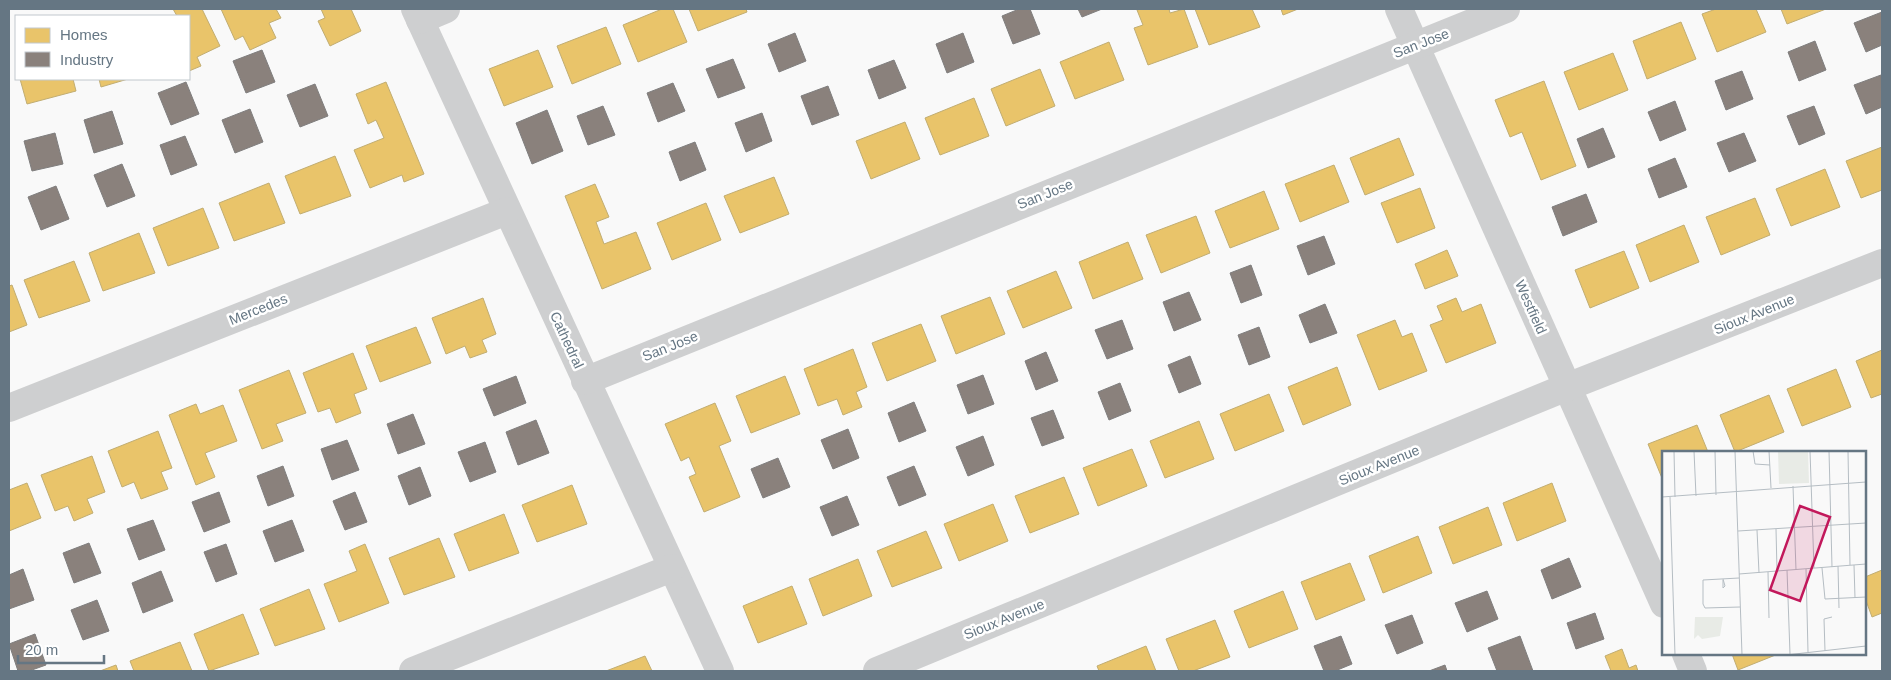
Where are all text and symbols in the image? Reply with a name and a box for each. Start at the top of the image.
legend [15,15,190,80]
street label: San Jose [1391,25,1451,61]
text: Homes [60,26,108,43]
text: Industry [60,51,114,68]
street label: San Jose [1015,176,1075,212]
street label: Westfield [1512,278,1550,336]
street label: Mercedes [227,290,289,328]
street label: Sioux Avenue [1711,291,1797,337]
street label: Cathedral [547,309,587,371]
street label: San Jose [640,328,700,364]
street label: Sioux Avenue [1336,442,1422,488]
inset map [1662,451,1866,655]
street label: Sioux Avenue [961,596,1047,642]
scale bar [18,632,104,664]
text: 20 m [25,641,58,658]

